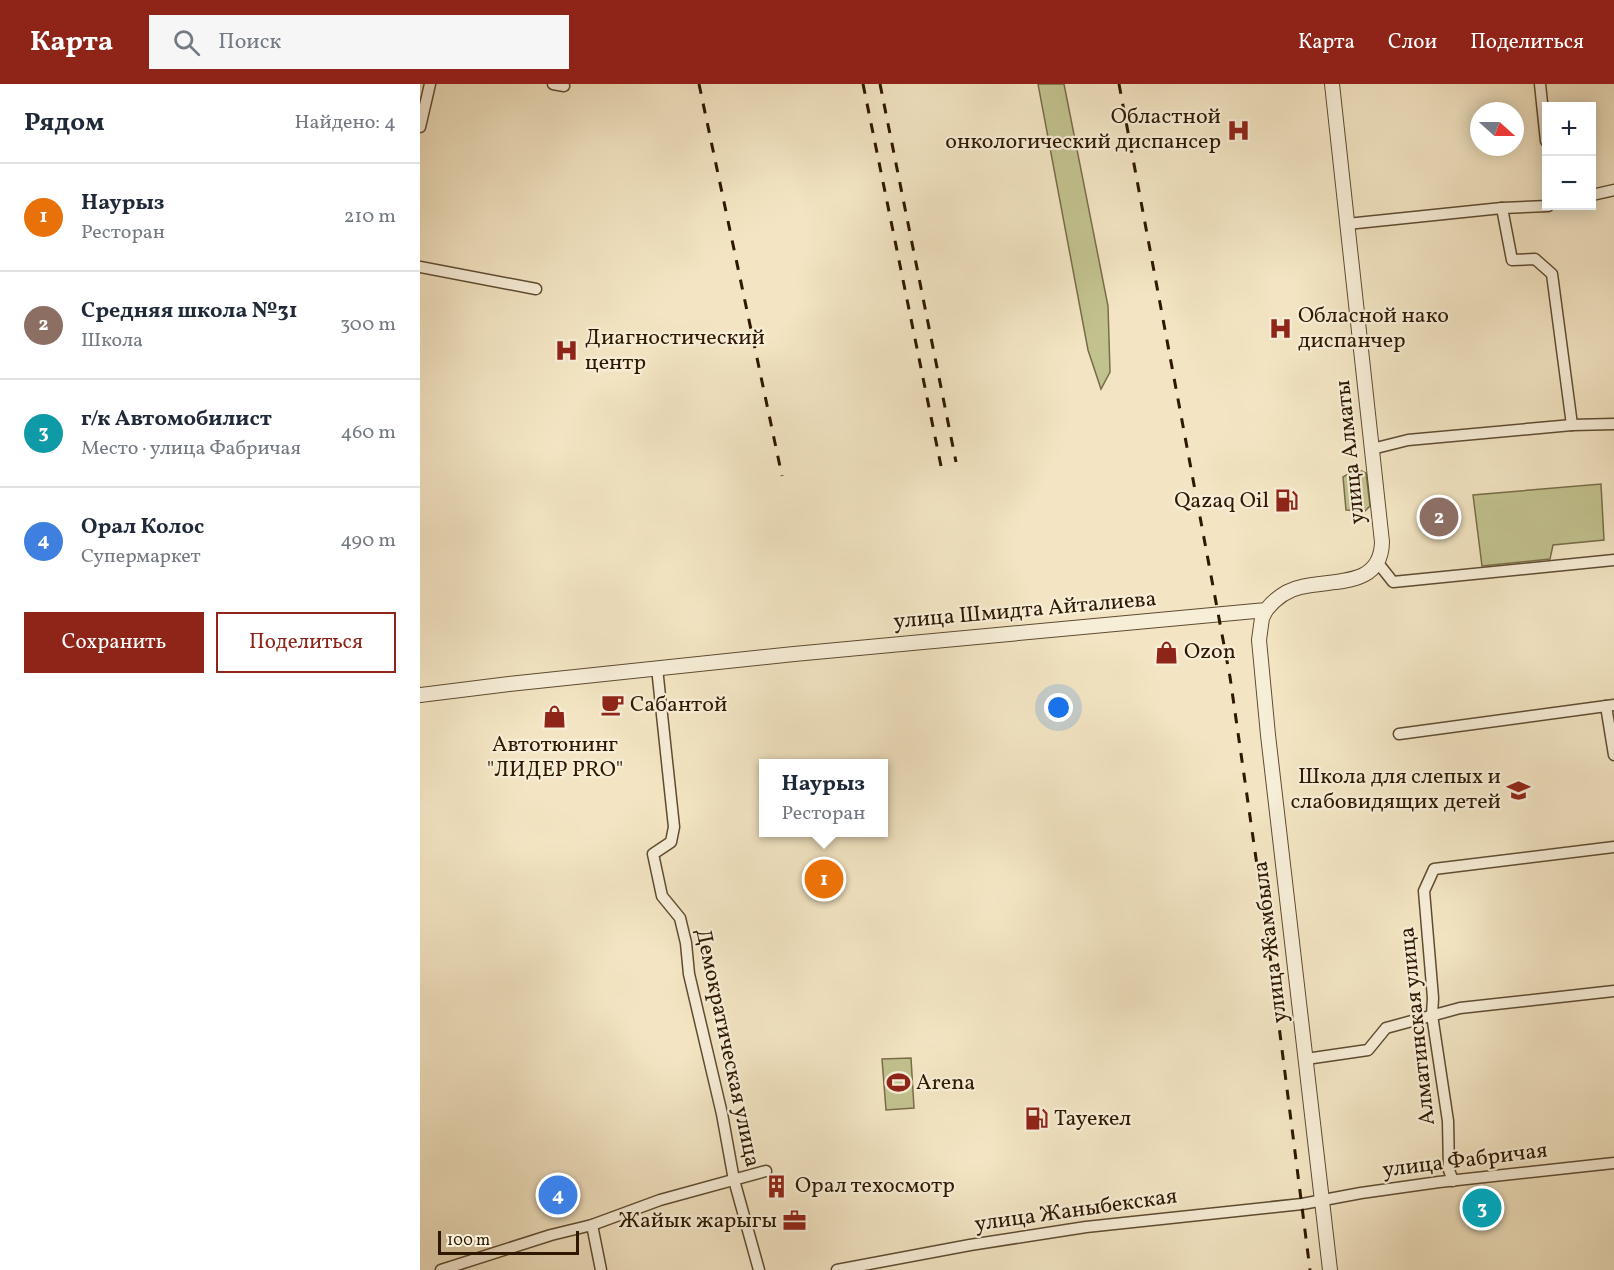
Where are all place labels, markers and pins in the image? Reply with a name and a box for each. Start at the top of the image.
place label: Областной онкологический диспансер [945,102,1221,158]
hospital icon: Областной онкологический диспансер [1226,117,1252,143]
place label: Обласной нако диспанчер [1298,301,1449,357]
hospital icon: Обласной нако диспанчер [1267,316,1293,342]
place label: Диагностический центр [585,323,765,379]
hospital icon: Диагностический центр [554,338,580,364]
place label: Qazaq Oil [1174,486,1269,517]
fuel station icon: Qazaq Oil [1274,488,1300,514]
pin: 2 [1420,494,1458,540]
place label: Ozon [1184,637,1236,668]
shop icon: Ozon [1153,639,1179,665]
place label: Сабантой [630,690,727,721]
cafe icon: Сабантой [599,692,625,718]
shop icon: Автотюнинг "ЛИДЕР PRO" [542,703,568,729]
place label: Автотюнинг "ЛИДЕР PRO" [487,730,623,786]
place label: Школа для слепых и слабовидящих детей [1290,762,1501,818]
school or university icon: Школа для слепых и слабовидящих детей [1506,777,1532,803]
pin: 1 [804,856,844,902]
place label: Arena [916,1068,975,1099]
sports icon: Arena [885,1070,911,1096]
place label: Тауекел [1054,1104,1131,1135]
fuel station icon: Тауекел [1023,1106,1049,1132]
place label: Орал техосмотр [795,1171,955,1202]
pin: 4 [538,1172,578,1218]
building icon: Орал техосмотр [764,1173,790,1199]
pin: 3 [1462,1186,1502,1230]
place label: Жайык жарыгы [619,1206,777,1237]
office icon: Жайык жарыгы [782,1208,808,1234]

